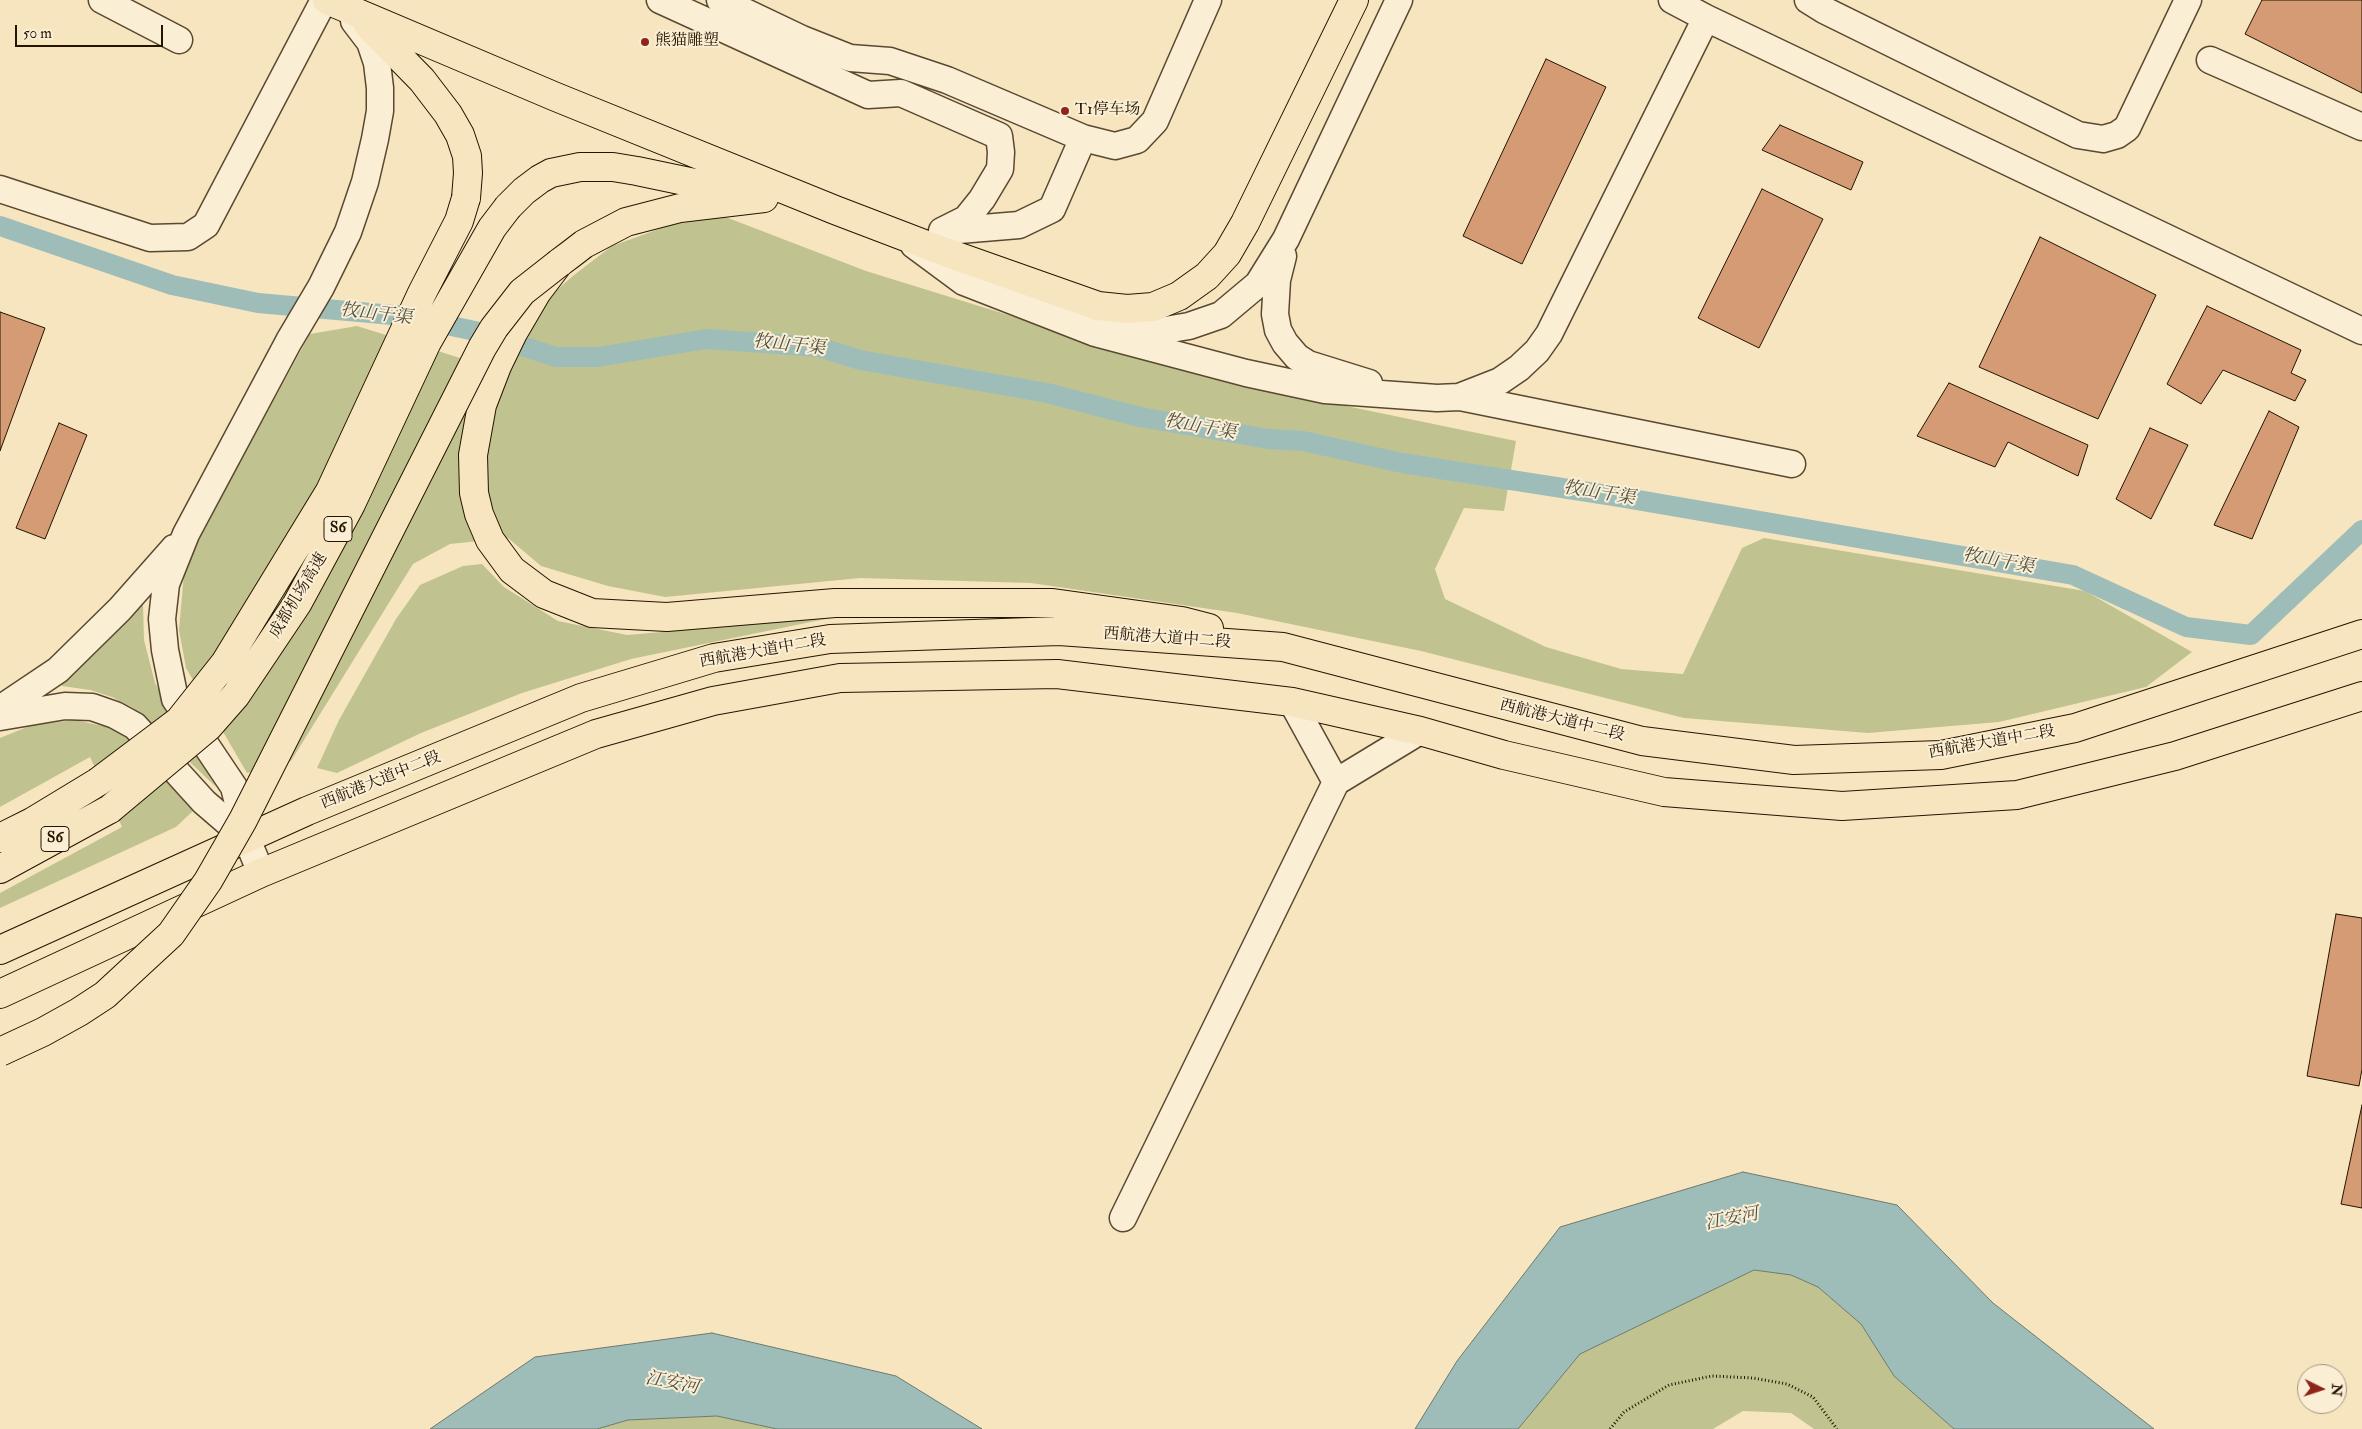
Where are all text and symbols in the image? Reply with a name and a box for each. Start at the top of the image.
scale bar [18,15,165,47]
text: 50 m [23,24,52,43]
place label: 熊猫雕塑 [655,32,719,52]
marker: 熊猫雕塑 [639,36,651,48]
place label: T1停车场 [1075,101,1141,121]
marker: T1停车场 [1059,105,1071,117]
water label: 牧山干渠 [339,300,413,330]
water label: 牧山干渠 [752,331,826,361]
water label: 牧山干渠 [1163,411,1237,445]
water label: 牧山干渠 [1562,478,1636,510]
road number: S6 [324,516,352,542]
water label: 牧山干渠 [1961,545,2035,579]
street label: 成都机场高速 [266,550,332,642]
street label: 西航港大道中二段 [1102,625,1232,653]
street label: 西航港大道中二段 [698,631,828,673]
street label: 西航港大道中二段 [1498,696,1626,746]
street label: 西航港大道中二段 [1927,722,2057,764]
street label: 西航港大道中二段 [318,748,444,814]
road number: S6 [41,826,69,852]
water label: 江安河 [1703,1204,1761,1236]
north arrow [2297,1364,2347,1414]
water label: 江安河 [643,1368,701,1400]
text: N [2328,1383,2345,1397]

